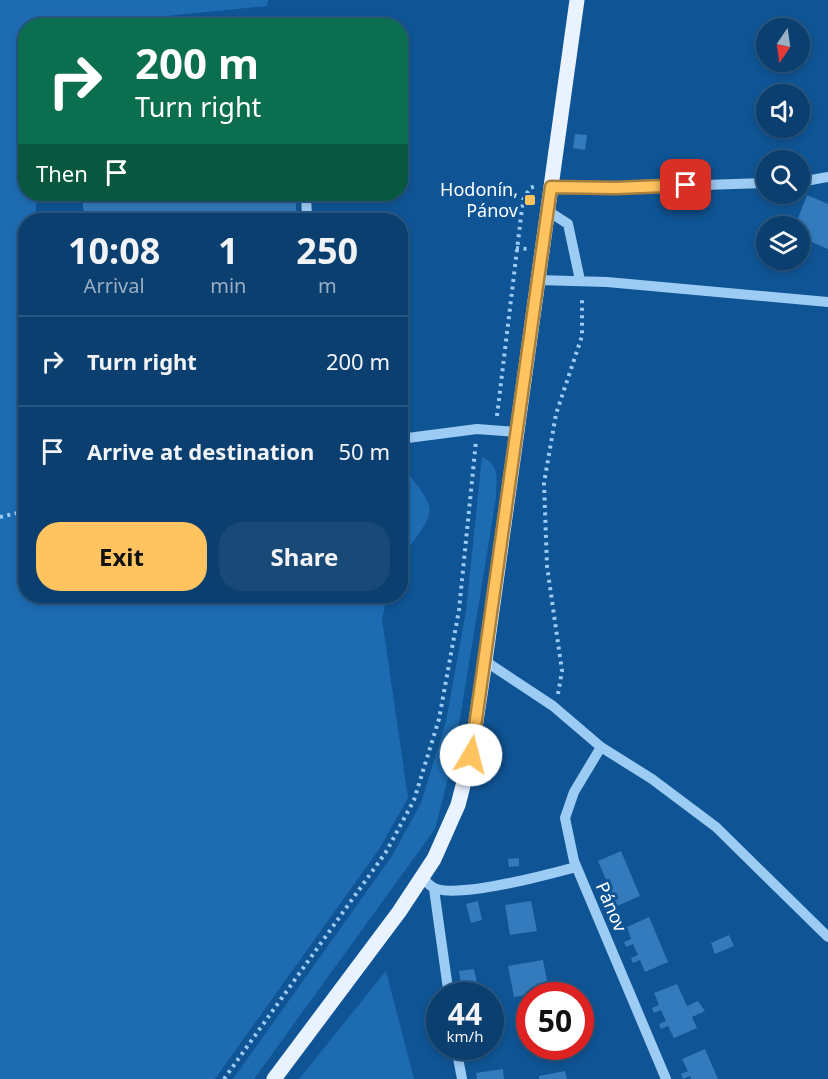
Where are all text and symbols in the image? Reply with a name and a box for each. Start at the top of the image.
north arrow [756,18,810,72]
map controls [756,18,810,270]
text: 200 m [135,34,259,91]
icon: right [36,42,114,120]
button: sound [756,84,810,138]
text: Turn right [135,88,261,125]
button: search [756,150,810,204]
icon: arrive [100,156,133,189]
text: Then [36,158,88,188]
pin [660,159,711,210]
icon: arrive [669,168,702,201]
place label: Hodonín, Pánov [440,177,519,222]
marker: Hodonín, Pánov [523,193,537,207]
button: layers [756,216,810,270]
text: 10:08 [68,226,160,275]
text: 1 [218,226,239,275]
text: 250 [296,226,358,275]
text: Arrival [84,272,145,299]
text: min [210,272,246,299]
text: m [318,272,337,299]
icon: right [36,345,69,378]
text: Turn right [87,346,197,376]
text: 200 m [326,346,390,376]
icon: arrive [36,435,69,468]
text: Arrive at destination [87,436,314,466]
text: 50 m [339,436,390,466]
button: Exit [36,522,207,591]
button: Share [219,522,390,591]
position arrow [439,723,503,787]
street label: Pánov [591,878,633,936]
speed limit sign: 50 [516,982,594,1060]
text: 44 [448,993,482,1034]
text: km/h [447,1026,483,1046]

